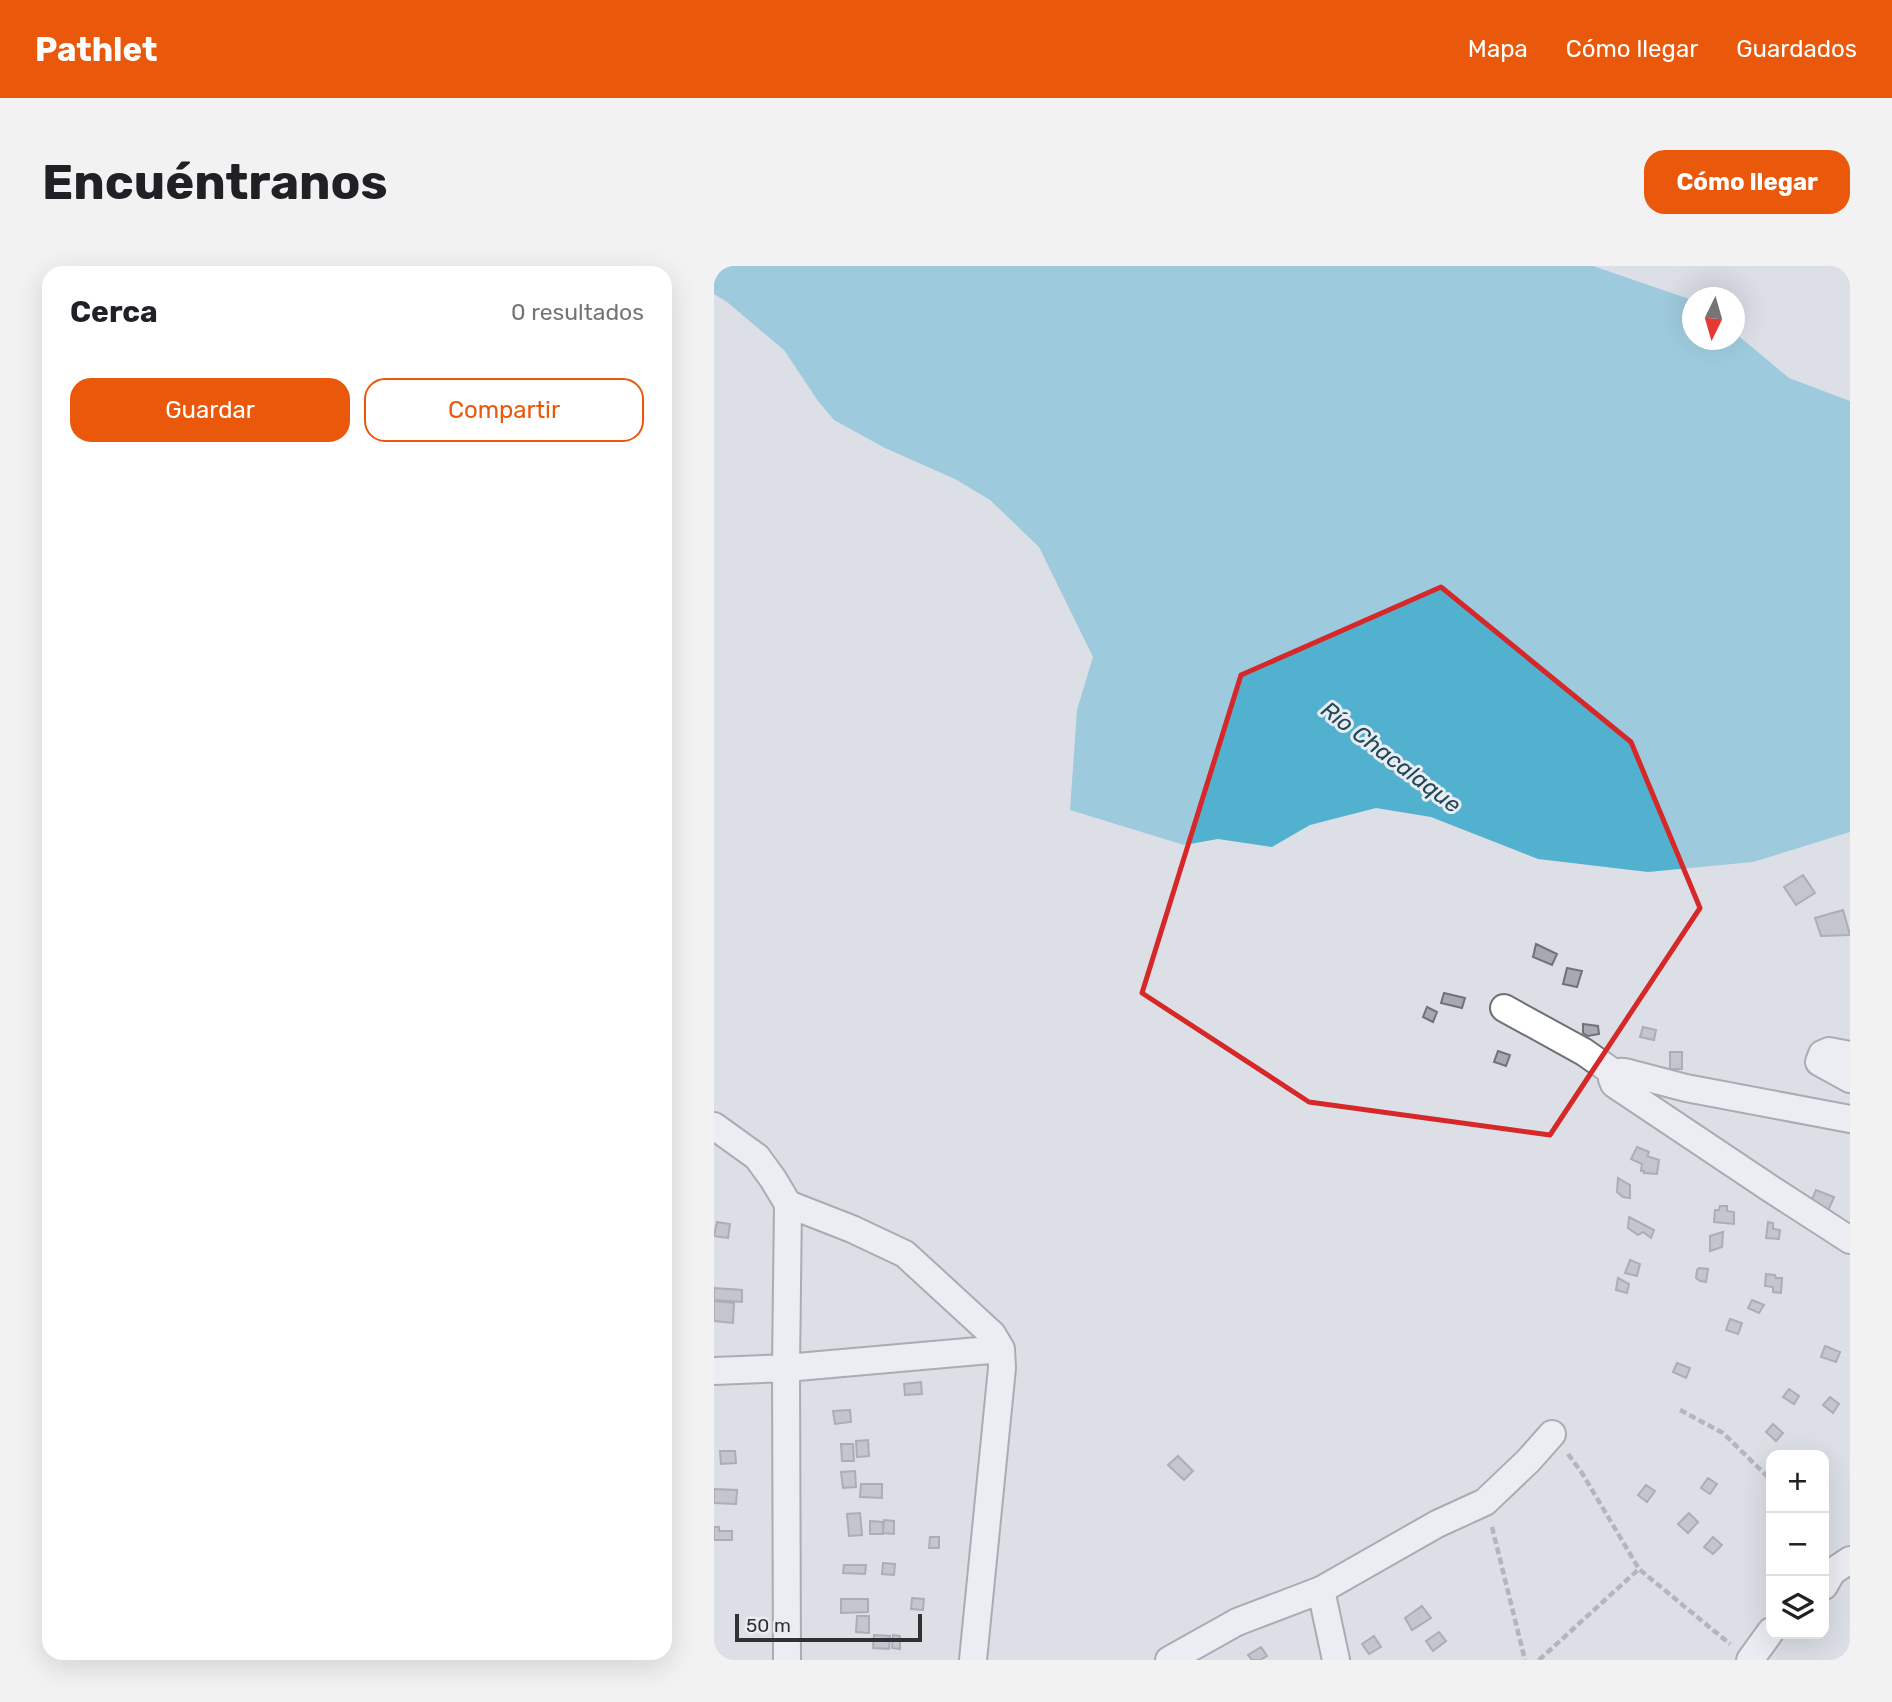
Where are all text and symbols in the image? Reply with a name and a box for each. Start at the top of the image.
text: Pathlet [35,30,158,69]
text: Mapa [1468,35,1528,63]
text: Cómo llegar [1566,35,1698,63]
text: Guardados [1736,35,1857,63]
button: Cómo llegar [1644,150,1850,214]
text: Encuéntranos [42,153,388,211]
north arrow [1682,287,1745,350]
text: Cerca [70,294,158,330]
text: 0 resultados [511,298,644,326]
button: Guardar [70,378,350,442]
button: Compartir [364,378,644,442]
water label: Río Chacalaque [1316,695,1467,819]
map controls [1766,1450,1829,1639]
button: + [1766,1450,1829,1513]
button: − [1766,1513,1829,1576]
button: layers [1766,1576,1829,1639]
scale bar [735,1611,922,1643]
text: 50 m [746,1614,791,1637]

